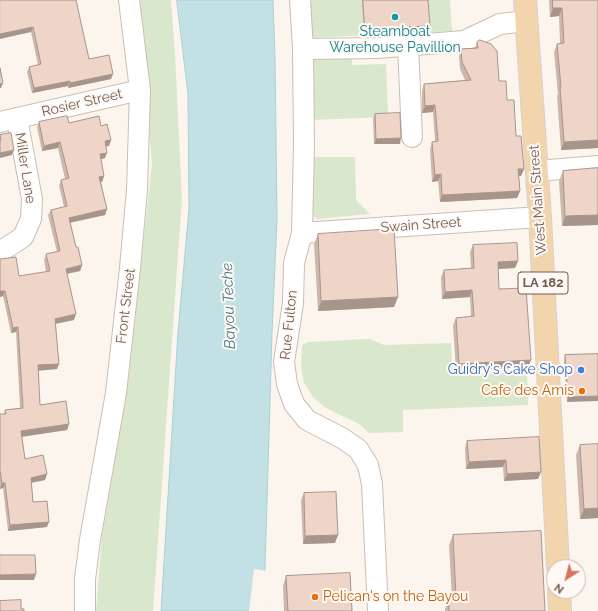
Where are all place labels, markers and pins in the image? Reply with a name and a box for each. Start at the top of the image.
marker: Steamboat Warehouse Pavillion [390,12,400,22]
place label: Steamboat Warehouse Pavillion [329,24,461,56]
place label: Guidry's Cake Shop [448,362,573,378]
marker: Guidry's Cake Shop [576,365,586,375]
place label: Cafe des Amis [481,383,574,399]
marker: Cafe des Amis [577,386,587,396]
place label: Pelican's on the Bayou [323,589,468,605]
marker: Pelican's on the Bayou [310,592,320,602]

